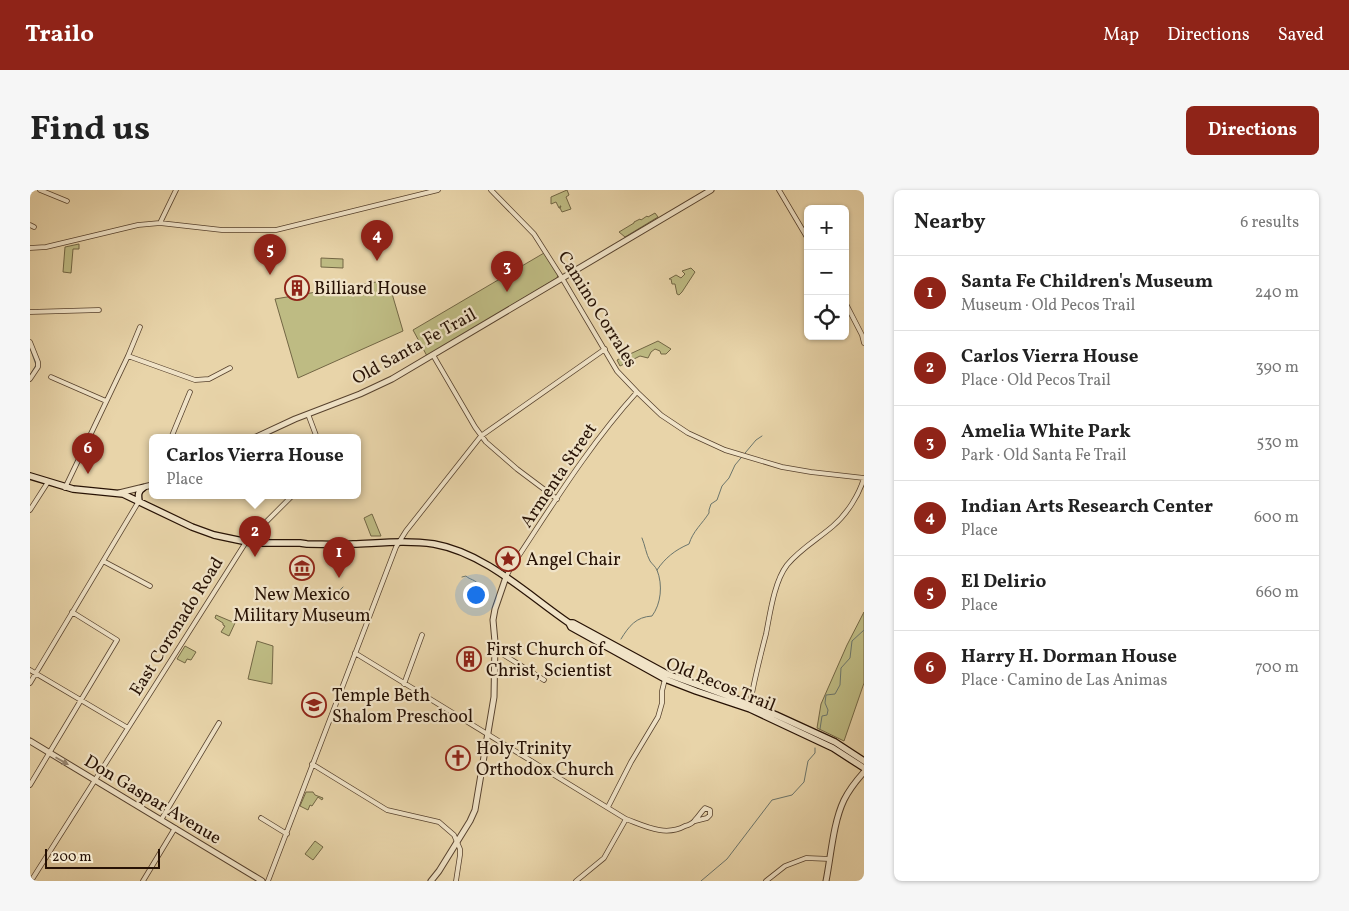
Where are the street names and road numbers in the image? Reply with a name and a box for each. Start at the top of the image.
street label: Camino Corrales [551,247,643,373]
street label: Old Santa Fe Trail [348,303,481,392]
street label: Armenta Street [515,418,604,533]
street label: East Coronado Road [124,553,230,701]
street label: Old Pecos Trail [662,652,779,719]
street label: Don Gaspar Avenue [79,749,226,851]

